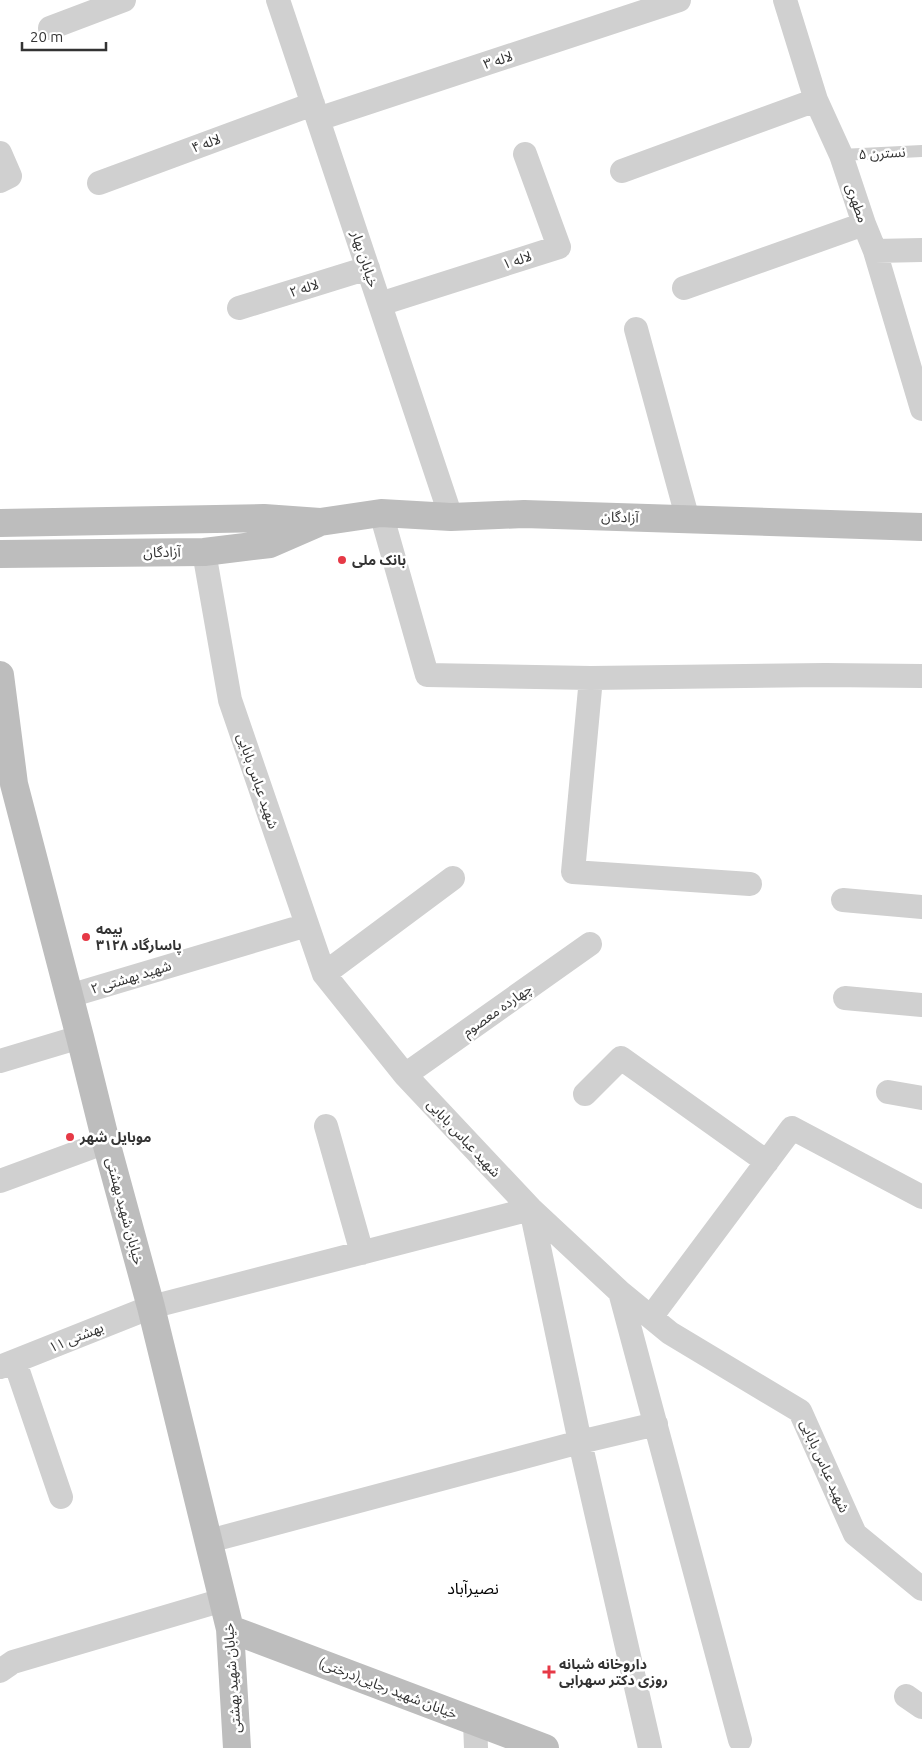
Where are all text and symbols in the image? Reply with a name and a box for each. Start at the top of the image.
scale bar [22,20,106,52]
text: 20 m [30,28,63,45]
street label: لاله ۳ [481,48,515,72]
street label: لاله ۴ [189,130,223,156]
street label: نسترن ۵ [858,144,906,163]
street label: مطهری [842,181,871,225]
street label: خیابان بهار [347,228,382,289]
street label: لاله ۱ [500,248,534,272]
street label: لاله ۲ [287,276,321,300]
street label: آزادگان [601,508,640,527]
street label: آزادگان [143,544,182,561]
place label: بانک ملی [352,552,406,568]
marker: بانک ملی [336,554,348,566]
street label: شهید عباس بابایی [233,731,282,831]
place label: بیمه پاسارگاد ۳۱۲۸ [96,921,182,955]
marker: بیمه پاسارگاد ۳۱۲۸ [80,931,92,943]
street label: شهید بهشتی ۲ [89,957,174,998]
street label: چهارده معصوم [459,980,536,1042]
street label: شهید عباس بابایی [423,1096,504,1181]
place label: موبایل شهر [79,1129,151,1146]
marker: موبایل شهر [64,1131,76,1143]
street label: خیابان شهید بهشتی [102,1156,147,1267]
street label: بهشتی ۱۱ [46,1319,106,1356]
street label: شهید عباس بابایی [796,1417,853,1515]
district label: نصیرآباد [447,1579,499,1598]
street label: خیابان شهید بهشتی [220,1622,245,1734]
street label: خیابان شهید رجایی(درختی) [316,1654,460,1723]
place label: داروخانه شبانه روزی دکتر سهرابی [559,1656,668,1689]
marker: داروخانه شبانه روزی دکتر سهرابی [543,1666,555,1678]

